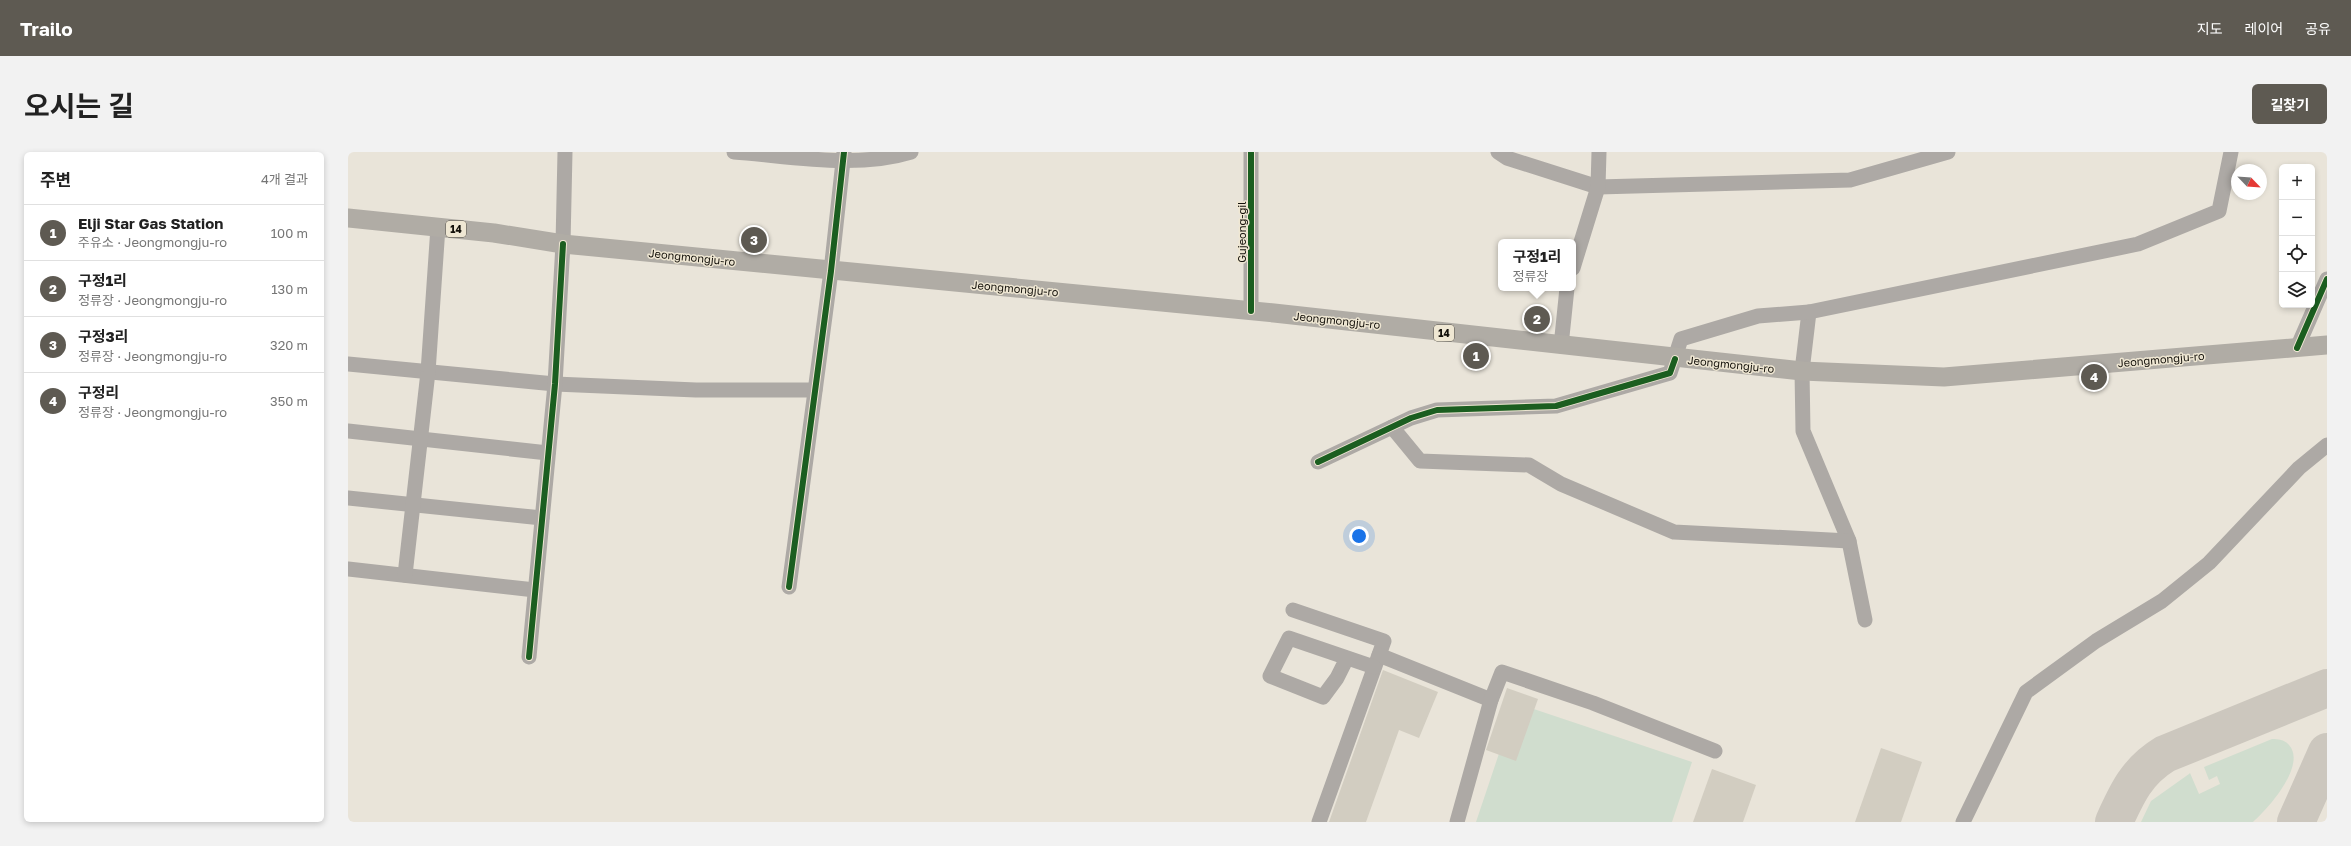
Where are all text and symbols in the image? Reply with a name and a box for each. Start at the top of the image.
text: Trailo [20,17,73,40]
text: 지도 [2197,20,2223,37]
text: 레이어 [2245,20,2283,37]
text: 공유 [2305,20,2331,37]
button: 길찾기 [2252,84,2327,124]
text: 오시는 길 [24,89,134,122]
north arrow [2231,164,2267,200]
map controls [2279,164,2315,308]
button: + [2279,164,2315,200]
text: 주변 [40,169,71,190]
text: 4개 결과 [261,171,308,187]
button: − [2279,200,2315,236]
street label: Gujeong-gil [1235,201,1248,263]
text: Elji Star Gas Station [78,214,223,232]
road number: 14 [446,221,466,237]
text: 1 [50,225,56,241]
text: 100 m [271,225,308,241]
pin: 3 [741,225,767,255]
text: 주유소 · Jeongmongju-ro [78,234,227,250]
button: locate [2279,236,2315,272]
popup [1498,239,1576,291]
street label: Jeongmongju-ro [648,246,736,268]
text: 구정1리 [1512,247,1562,265]
text: 정류장 [1512,268,1548,284]
text: 구정1리 [78,271,127,289]
button: layers [2279,272,2315,308]
street label: Jeongmongju-ro [971,278,1059,298]
text: 2 [49,281,57,297]
text: 130 m [271,281,308,297]
text: 정류장 · Jeongmongju-ro [78,292,227,308]
pin: 2 [1524,304,1550,334]
street label: Jeongmongju-ro [1293,309,1381,331]
road number: 14 [1434,325,1454,341]
text: 구정3리 [78,327,129,345]
text: 3 [49,337,57,353]
text: 320 m [270,337,308,353]
pin: 1 [1463,341,1489,371]
text: 정류장 · Jeongmongju-ro [78,348,227,364]
street label: Jeongmongju-ro [2117,349,2205,369]
street label: Jeongmongju-ro [1687,353,1775,375]
pin: 4 [2081,362,2107,392]
text: 구정리 [78,383,119,401]
text: 4 [49,393,57,409]
text: 350 m [270,393,308,409]
text: 정류장 · Jeongmongju-ro [78,404,227,420]
your location [1349,526,1369,546]

